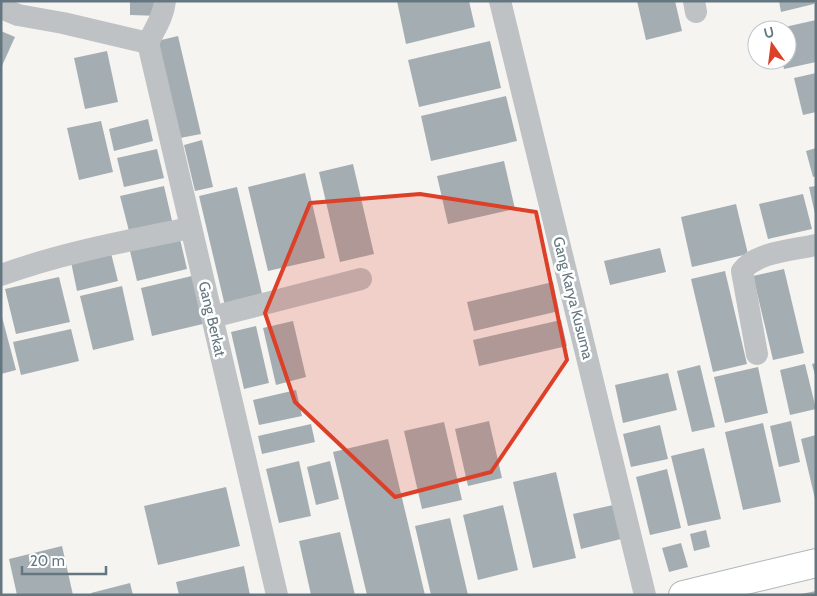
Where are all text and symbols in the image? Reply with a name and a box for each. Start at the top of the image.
north arrow [747,20,797,70]
text: U [762,22,776,42]
street label: Gang Karya Kusuma [549,235,597,362]
street label: Gang Berkat [195,280,229,358]
scale bar [22,544,106,576]
text: 20 m [30,552,65,570]

